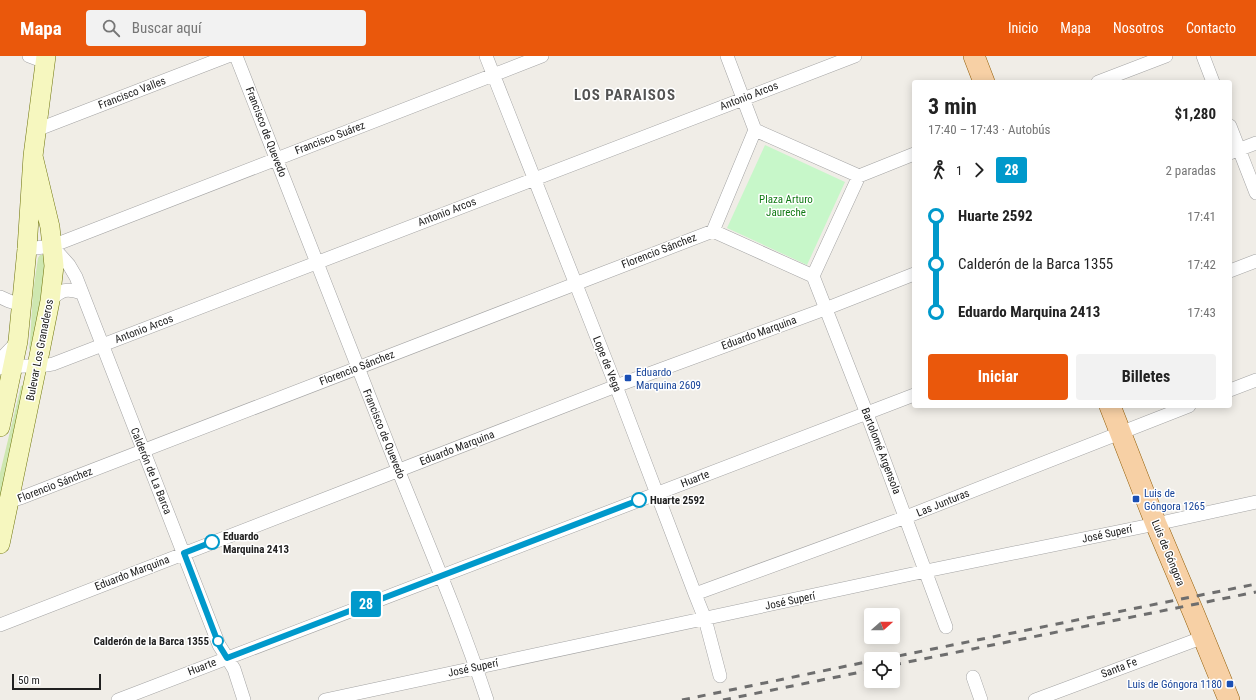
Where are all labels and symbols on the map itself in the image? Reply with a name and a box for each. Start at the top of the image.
street label: Francisco Valles [97,74,167,112]
street label: Antonio Arcos [718,79,780,113]
street label: Francisco de Quevedo [243,85,289,179]
district label: LOS PARAISOS [574,86,676,104]
street label: Francisco Suárez [293,119,367,157]
park label: Plaza Arturo Jaureche [759,193,813,219]
street label: Antonio Arcos [416,195,478,229]
street label: Florencio Sánchez [620,231,699,271]
street label: Bulevar Los Granaderos [24,298,56,402]
street label: Antonio Arcos [113,312,175,346]
street label: Eduardo Marquina [720,313,798,353]
street label: Lope de Vega [590,334,624,394]
street label: Florencio Sánchez [318,348,397,388]
place label: Eduardo Marquina 2609 [636,366,701,392]
marker: Eduardo Marquina 2609 [623,373,633,383]
street label: Francisco de Quevedo [360,387,408,481]
street label: Bartolomé Argensola [859,406,903,496]
street label: Calderón de La Barca [128,426,174,516]
street label: Eduardo Marquina [418,428,496,468]
street label: Florencio Sánchez [16,465,95,505]
street label: Huarte [679,468,711,490]
street label: Las Junturas [915,486,971,520]
place label: Luis de Góngora 1265 [1144,487,1205,513]
marker: Huarte 2592 [631,492,647,508]
place label: Huarte 2592 [650,494,705,507]
marker: Luis de Góngora 1265 [1131,494,1141,504]
street label: Luis de Góngora [1149,518,1187,588]
street label: José Superí [1081,522,1134,546]
place label: Eduardo Marquina 2413 [223,530,290,556]
marker: Eduardo Marquina 2413 [204,534,220,550]
street label: Eduardo Marquina [93,553,171,593]
street label: José Superí [764,589,817,613]
line badge: 28 [348,591,384,617]
north arrow [864,608,900,644]
place label: Calderón de la Barca 1355 [94,635,209,648]
marker: Calderón de la Barca 1355 [212,635,224,647]
street label: Santa Fe [1099,655,1139,681]
street label: Huarte [186,656,218,678]
street label: José Superí [447,656,500,680]
scale bar [12,672,101,691]
place label: Luis de Góngora 1180 [1128,678,1222,691]
marker: Luis de Góngora 1180 [1225,679,1235,689]

